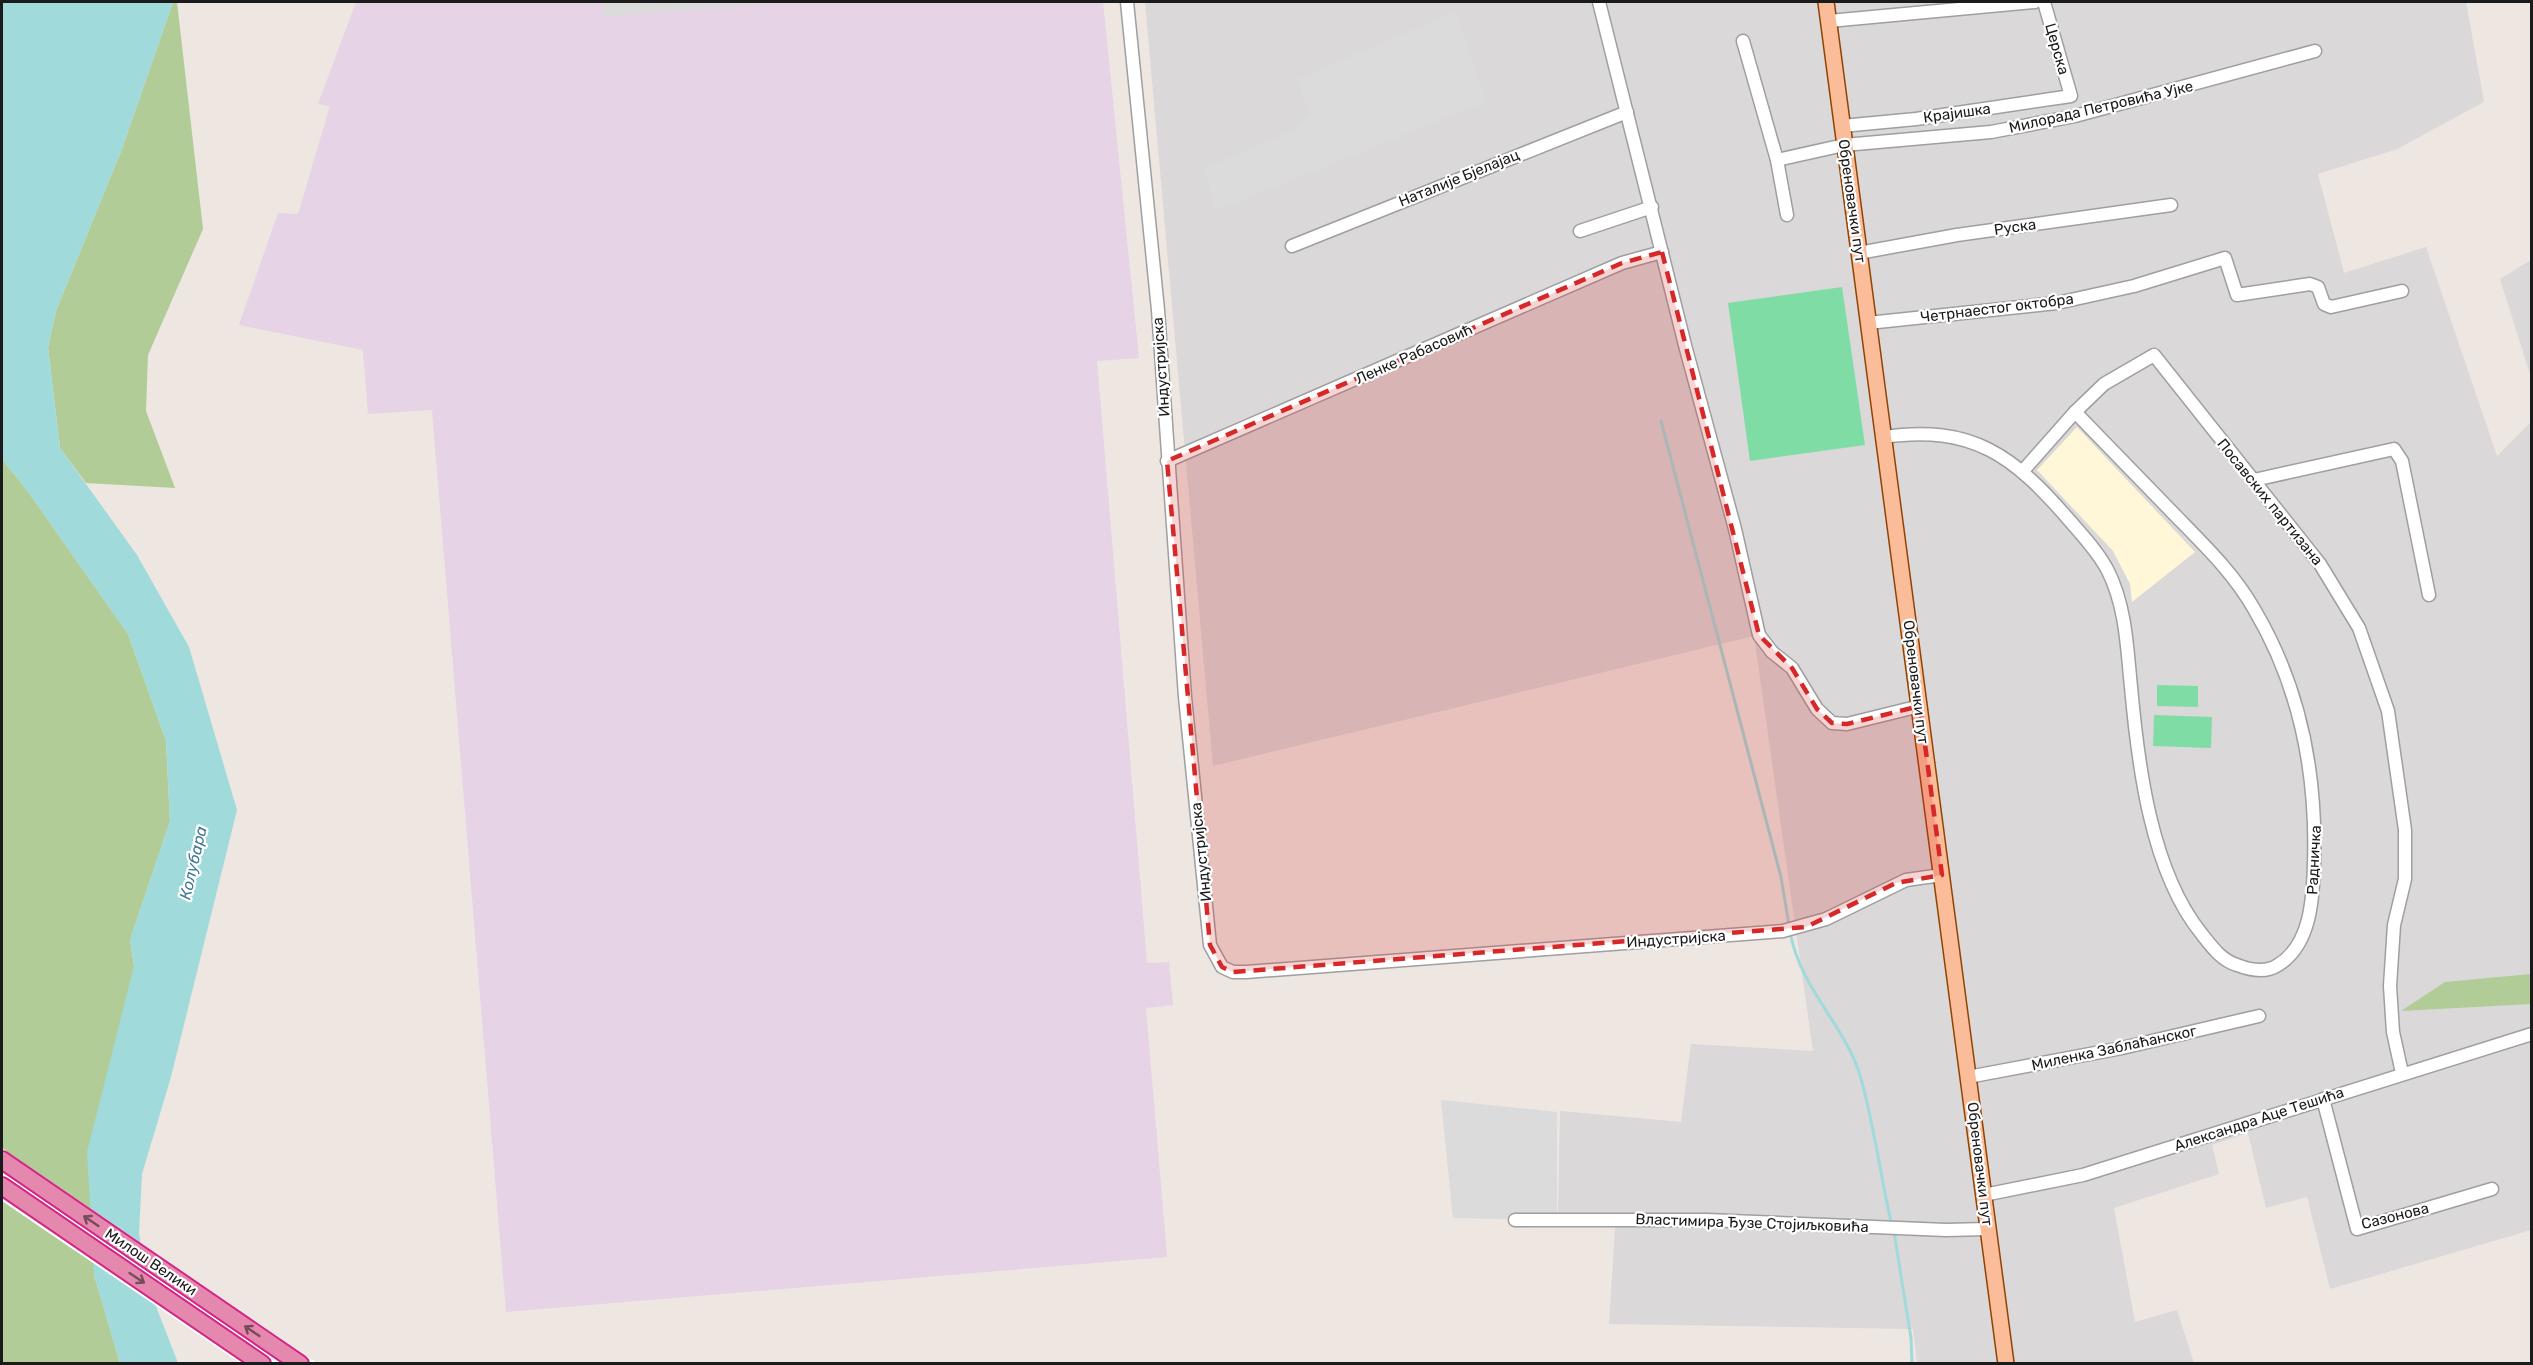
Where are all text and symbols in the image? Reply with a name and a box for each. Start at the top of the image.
street label: Церска [2041,21,2073,77]
street label: Милорада Петровића Ујке [2007,77,2195,137]
street label: Крајишка [1922,99,1992,127]
street label: Обреновачки пут [1834,138,1870,264]
street label: Наталије Бјелајац [1396,146,1522,210]
street label: Руска [1993,215,2037,239]
street label: Четрнаестог октобра [1919,290,2075,326]
street label: Индустријска [1149,317,1173,417]
street label: Ленке Рабасовић [1353,320,1475,388]
street label: Посавских партизана [2213,435,2327,569]
street label: Обреновачки пут [1899,619,1933,745]
street label: Индустријска [1187,801,1215,903]
water label: Колубара [175,825,211,901]
street label: Радничка [2303,825,2325,895]
street label: Индустријска [1626,927,1726,951]
street label: Миленка Заблаћанског [2030,1022,2199,1074]
street label: Александра Аце Тешића [2172,1083,2346,1155]
street label: Обреновачки пут [1963,1101,1997,1227]
street label: Сазонова [2359,1199,2431,1233]
street label: Властимира Ђузе Стојиљковића [1635,1210,1869,1236]
one-way arrow [83,1215,99,1227]
street label: Милош Велики [102,1225,200,1299]
one-way arrow [128,1272,144,1284]
one-way arrow [243,1324,260,1337]

